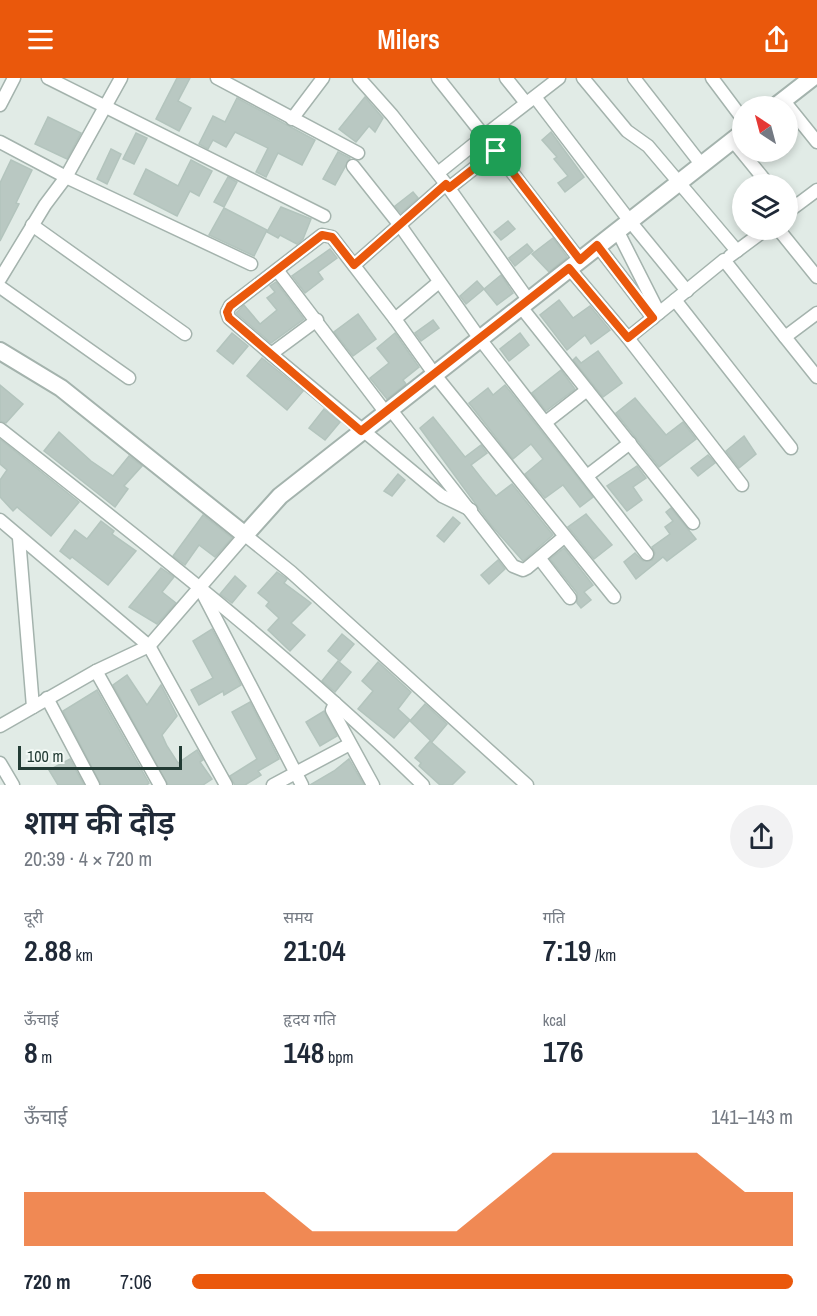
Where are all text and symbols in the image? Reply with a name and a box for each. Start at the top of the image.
text: Milers [377,21,440,57]
icon: menu [24,23,57,56]
icon: share [760,23,793,56]
north arrow [732,96,798,162]
map controls [732,96,798,240]
pin [470,125,521,176]
icon: arrive [479,134,512,167]
button: layers [732,174,798,240]
scale bar [18,743,182,770]
text: 100 m [27,745,63,767]
text: शाम की दौड़ [24,800,175,844]
button: share [730,805,793,868]
text: 20:39 · 4 × 720 m [24,845,152,872]
text: दूरी [24,906,43,928]
text: समय [283,906,313,928]
text: गति [543,906,565,928]
text: 2.88 [24,930,72,970]
text: 21:04 [283,930,346,970]
text: 7:19 [543,930,591,970]
text: km [72,944,93,966]
text: /km [591,944,616,966]
text: ऊँचाई [24,1008,59,1030]
text: हृदय गति [283,1008,336,1030]
text: kcal [543,1009,566,1031]
text: 176 [543,1031,584,1071]
text: 8 [24,1032,38,1072]
text: 148 [283,1032,324,1072]
text: m [38,1046,52,1068]
text: bpm [324,1046,354,1068]
text: ऊँचाई [24,1103,67,1130]
text: 141–143 m [711,1103,793,1130]
text: 720 m [24,1268,71,1295]
text: 7:06 [120,1268,152,1295]

